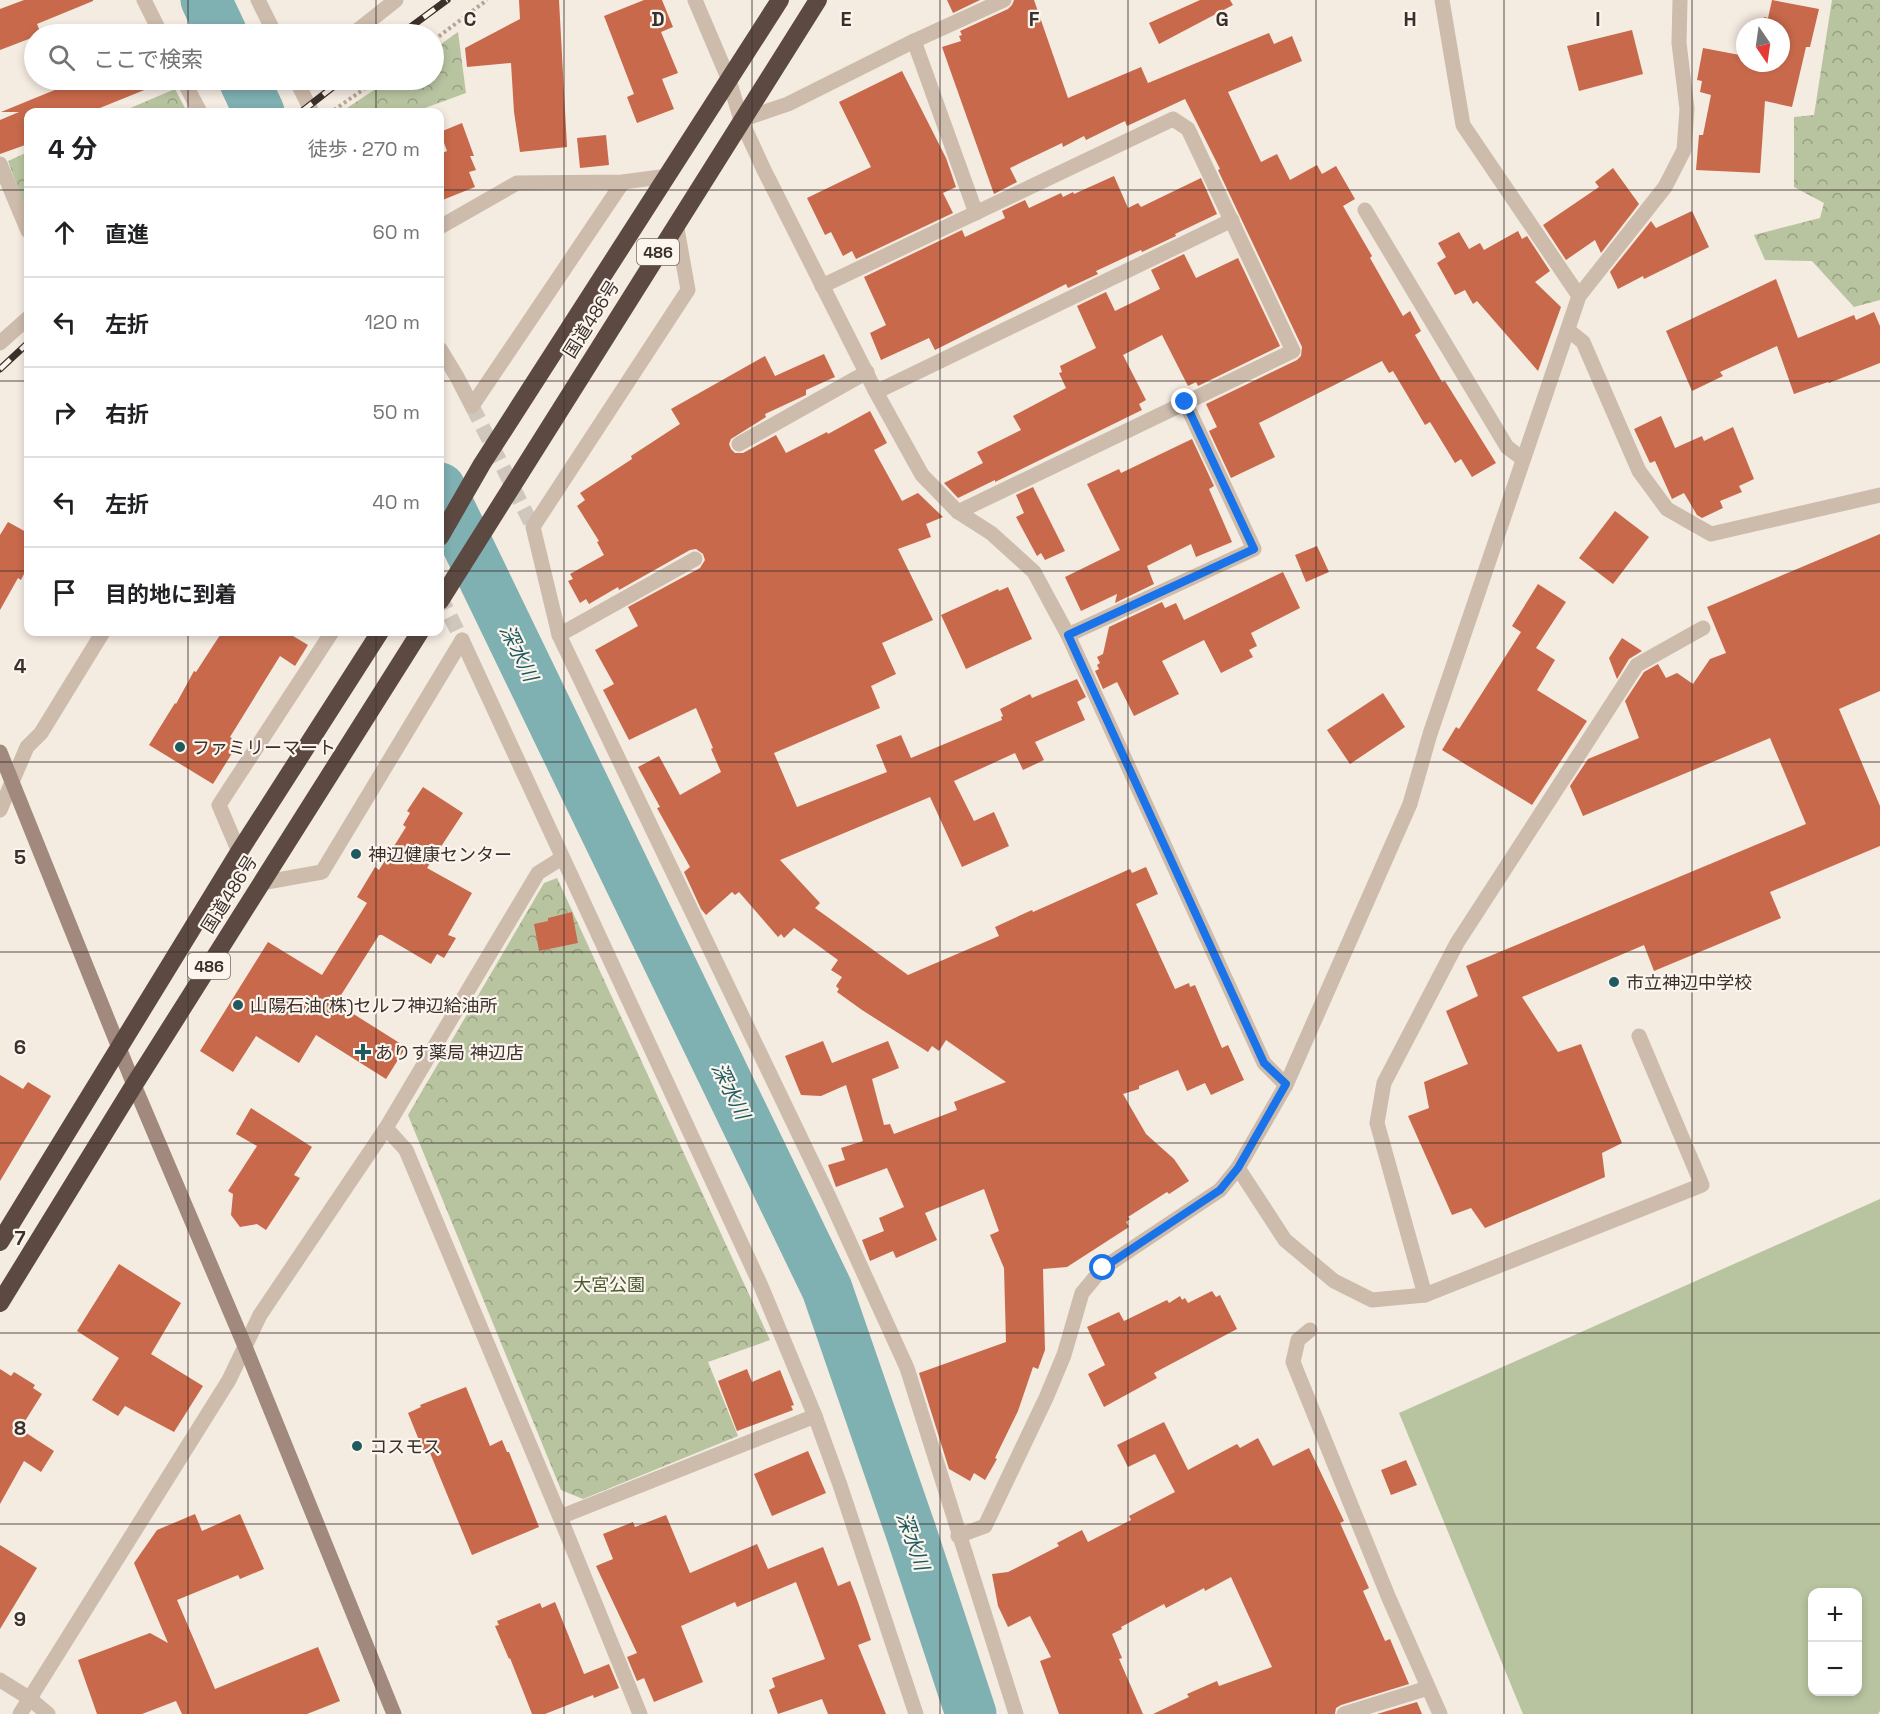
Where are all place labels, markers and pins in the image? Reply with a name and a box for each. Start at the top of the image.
place label: ファミリーマート [192,736,336,759]
marker: ファミリーマート [173,740,187,754]
place label: 神辺健康センター [368,843,512,866]
marker: 神辺健康センター [349,847,363,861]
place label: 市立神辺中学校 [1626,971,1752,994]
marker: 市立神辺中学校 [1607,975,1621,989]
place label: 山陽石油(株)セルフ神辺給油所 [250,994,498,1017]
marker: 山陽石油(株)セルフ神辺給油所 [231,998,245,1012]
place label: ありす薬局 神辺店 [375,1041,524,1064]
marker: ありす薬局 神辺店 [356,1045,370,1059]
place label: コスモス [369,1435,441,1458]
marker: コスモス [350,1439,364,1453]

